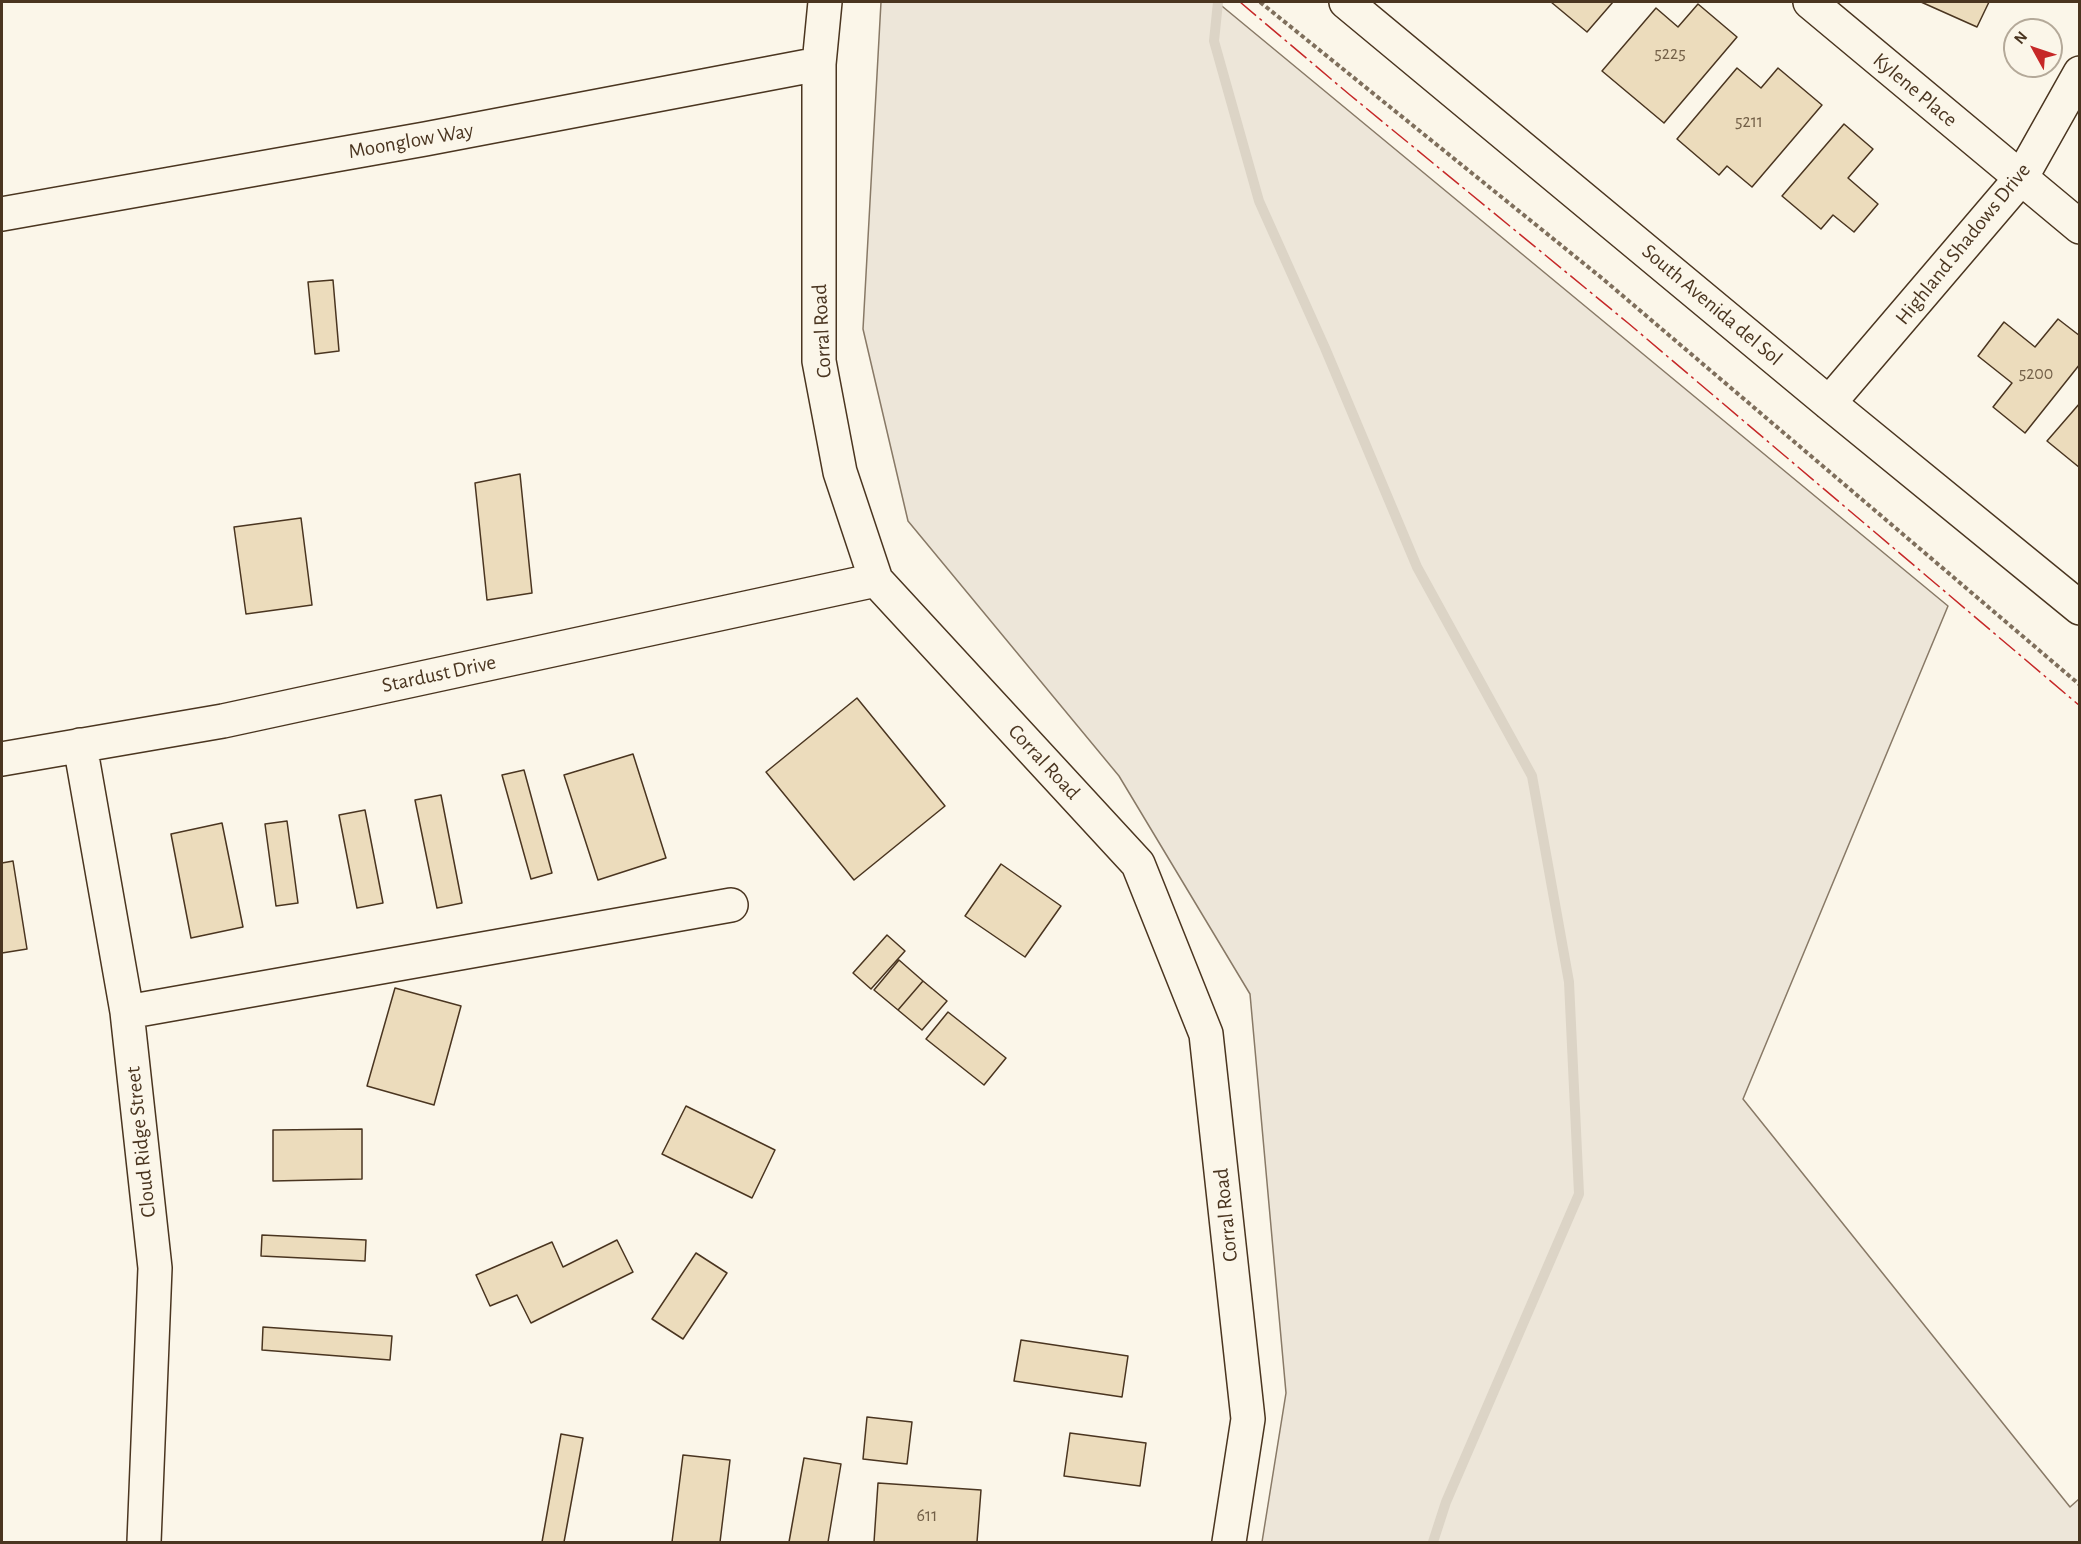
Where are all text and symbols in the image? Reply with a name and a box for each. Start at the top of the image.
north arrow [2003,18,2063,78]
text: N [2011,28,2030,47]
house number: 5225 [1654,43,1686,65]
street label: Kylene Place [1868,47,1962,133]
house number: 5211 [1735,111,1763,133]
street label: Moonglow Way [347,118,475,164]
street label: Highland Shadows Drive [1890,158,2036,330]
street label: South Avenida del Sol [1637,239,1787,371]
street label: Corral Road [807,283,837,379]
house number: 5200 [2019,363,2053,385]
street label: Stardust Drive [380,650,498,698]
street label: Corral Road [1003,719,1085,805]
street label: Cloud Ridge Street [121,1065,161,1219]
street label: Corral Road [1209,1167,1243,1263]
house number: 611 [917,1505,937,1527]

